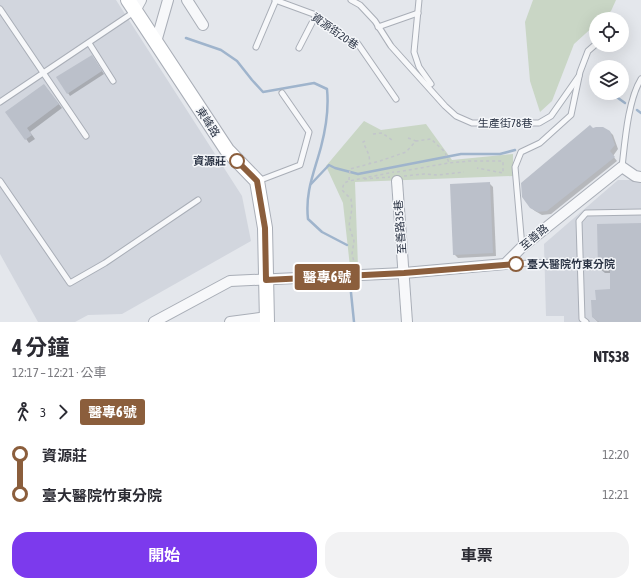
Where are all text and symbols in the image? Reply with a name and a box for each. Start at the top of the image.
street label: 資源街20巷 [309,10,361,52]
map controls [589,12,629,100]
button: locate [589,12,629,52]
button: layers [589,60,629,100]
street label: 東峰路 [194,105,222,139]
street label: 生產街78巷 [478,117,532,129]
marker: 資源莊 [229,153,245,169]
place label: 資源莊 [193,155,226,167]
street label: 至善路35巷 [392,199,408,255]
street label: 至善路 [518,222,550,252]
marker: 臺大醫院竹東分院 [508,256,524,272]
place label: 臺大醫院竹東分院 [527,258,615,270]
line badge: 醫專6號 [299,264,355,290]
text: 醫專6號 [303,269,351,285]
text: 4 分鐘 [12,334,69,360]
text: NT$38 [593,348,629,365]
text: 12:17 – 12:21 · 公車 [12,365,107,380]
icon: walk [12,401,34,423]
icon: forward [52,401,74,423]
text: 醫專6號 [88,404,137,420]
text: 3 [40,405,46,420]
text: 資源莊 [42,447,87,464]
text: 12:20 [602,447,629,462]
text: 臺大醫院竹東分院 [42,487,162,504]
text: 12:21 [602,487,629,502]
button: 開始 [12,532,317,578]
button: 車票 [325,532,629,578]

